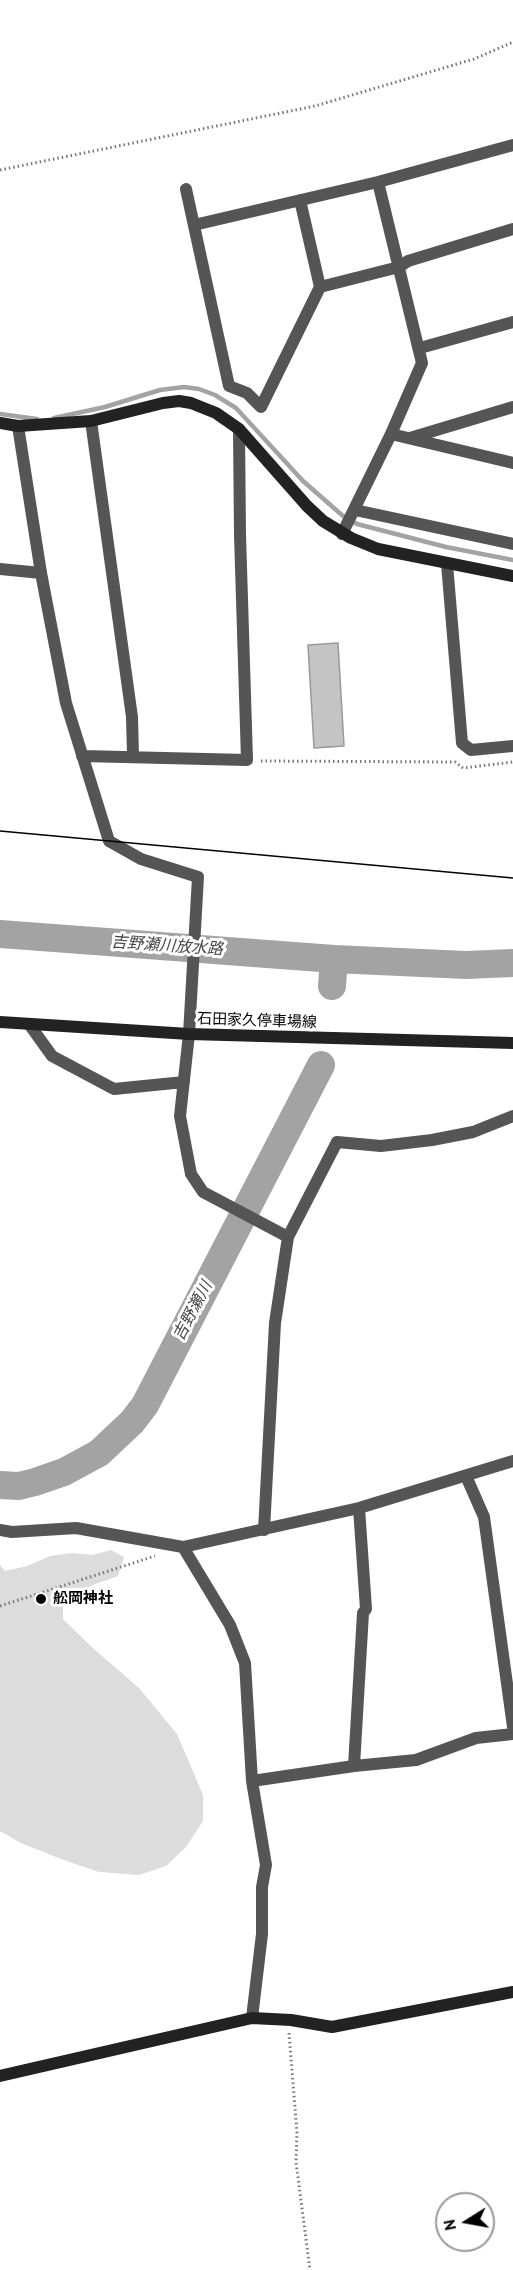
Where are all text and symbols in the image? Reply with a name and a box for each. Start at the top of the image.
water label: 吉野瀬川放水路 [110,933,224,959]
street label: 石田家久停車場線 [197,1010,317,1032]
water label: 吉野瀬川 [170,1278,216,1344]
place label: 舩岡神社 [53,1590,113,1608]
marker: 舩岡神社 [34,1592,48,1606]
north arrow [435,2192,495,2252]
text: N [438,2218,460,2232]

